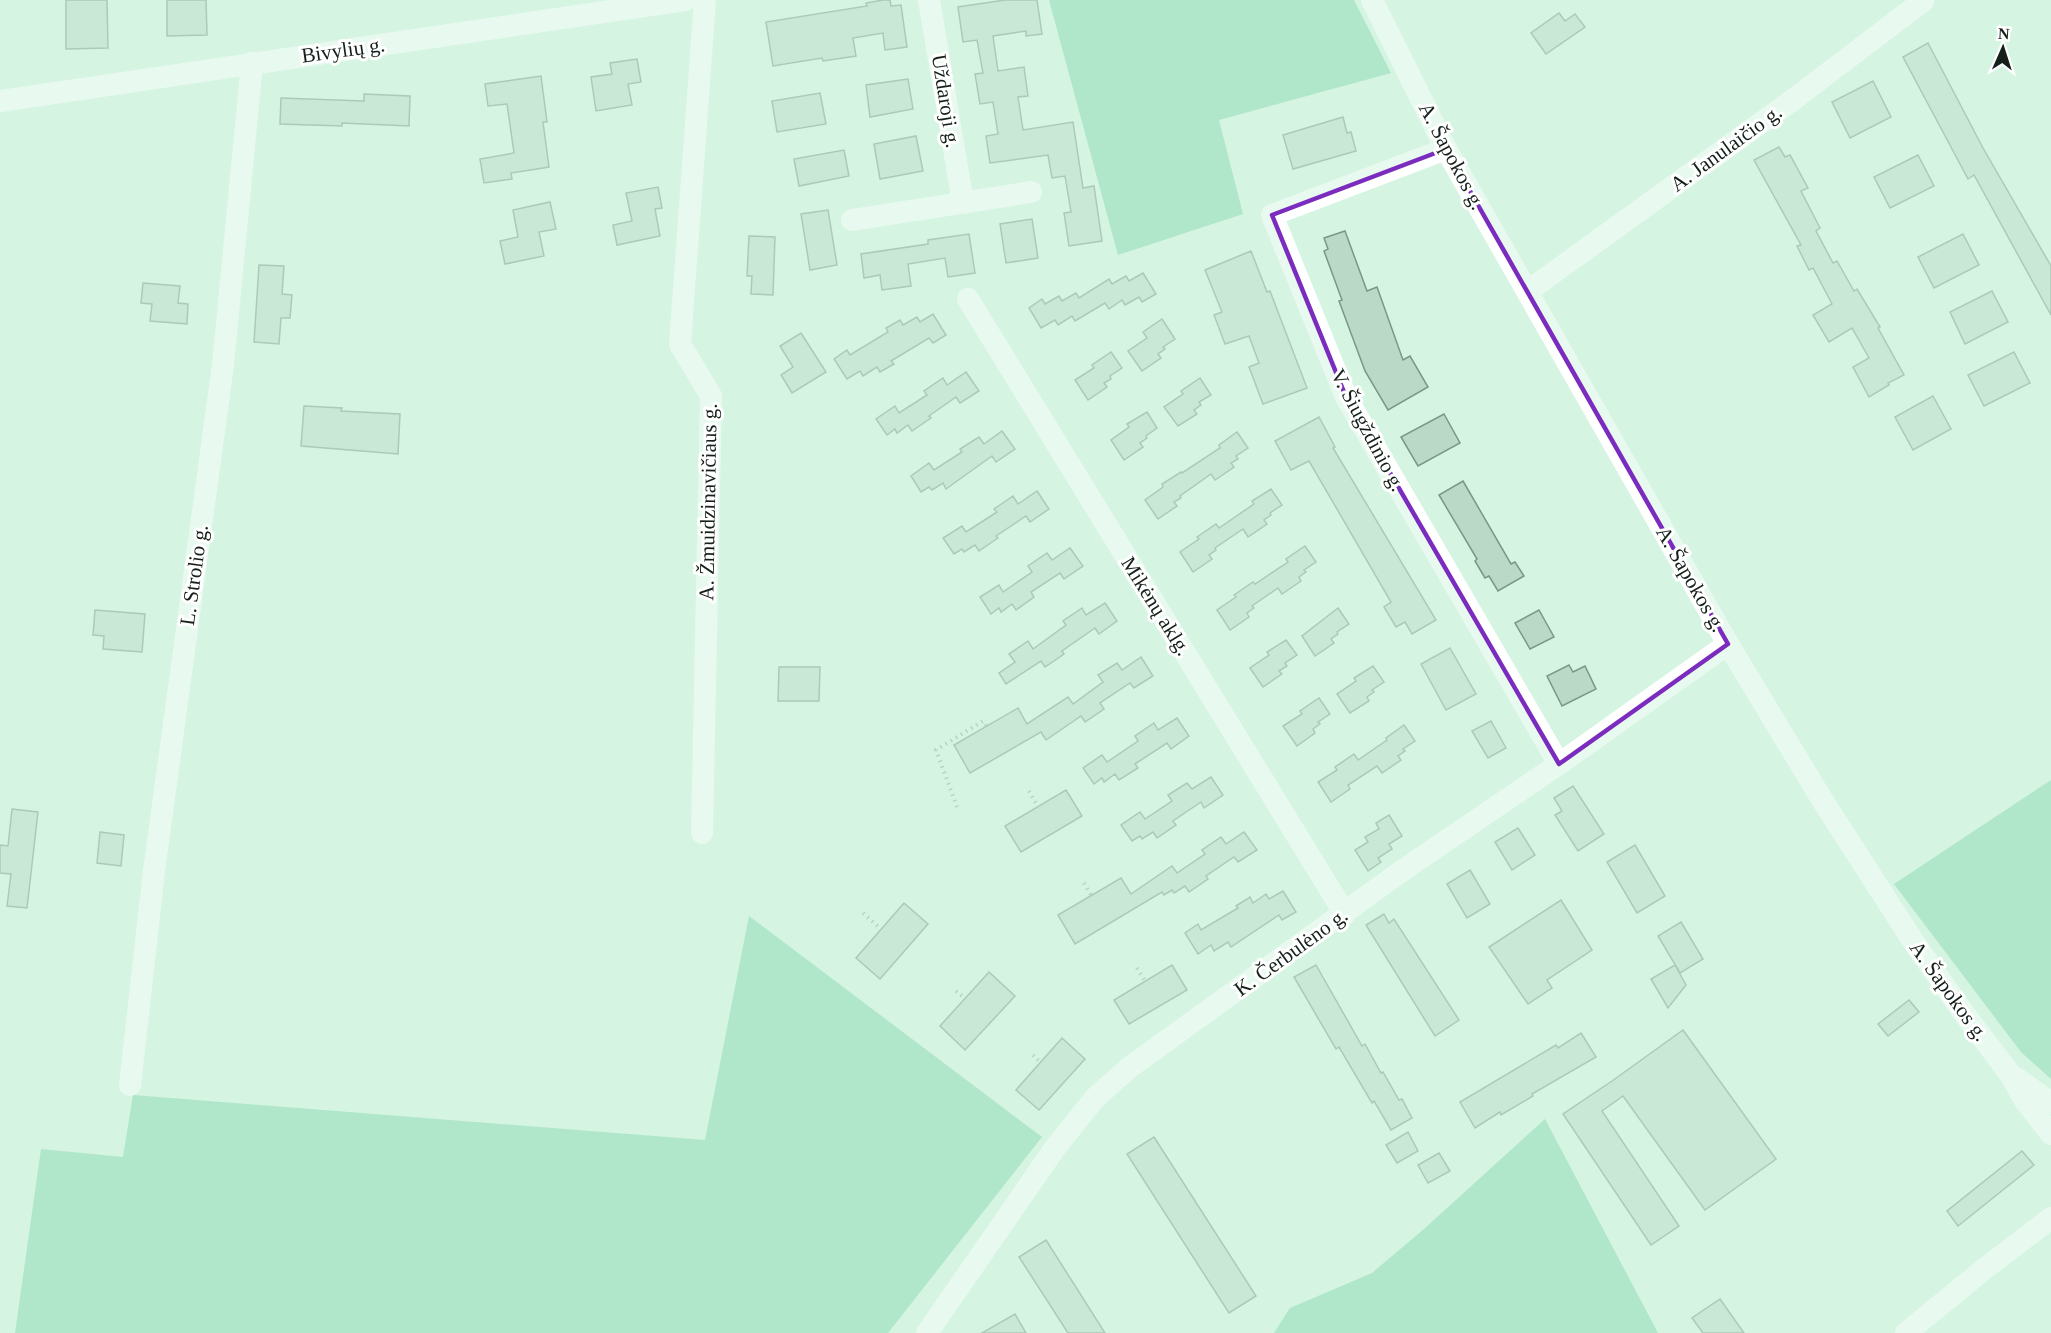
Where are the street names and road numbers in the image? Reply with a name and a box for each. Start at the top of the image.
street label: Bivylių g. [300,32,386,68]
street label: Uždaroji g. [927,52,965,150]
street label: A. Šapokos g. [1414,98,1490,214]
street label: A. Janulaičio g. [1666,100,1786,196]
street label: V. Šiugždinio g. [1326,365,1410,495]
street label: A. Žmuidzinavičiaus g. [694,403,722,601]
street label: A. Šapokos g. [1651,522,1731,636]
street label: L. Strolio g. [175,523,213,627]
street label: Mikėnų aklg. [1116,552,1196,660]
street label: K. Čerbulėno g. [1230,903,1352,1001]
street label: A. Šapokos g. [1905,936,1993,1046]

